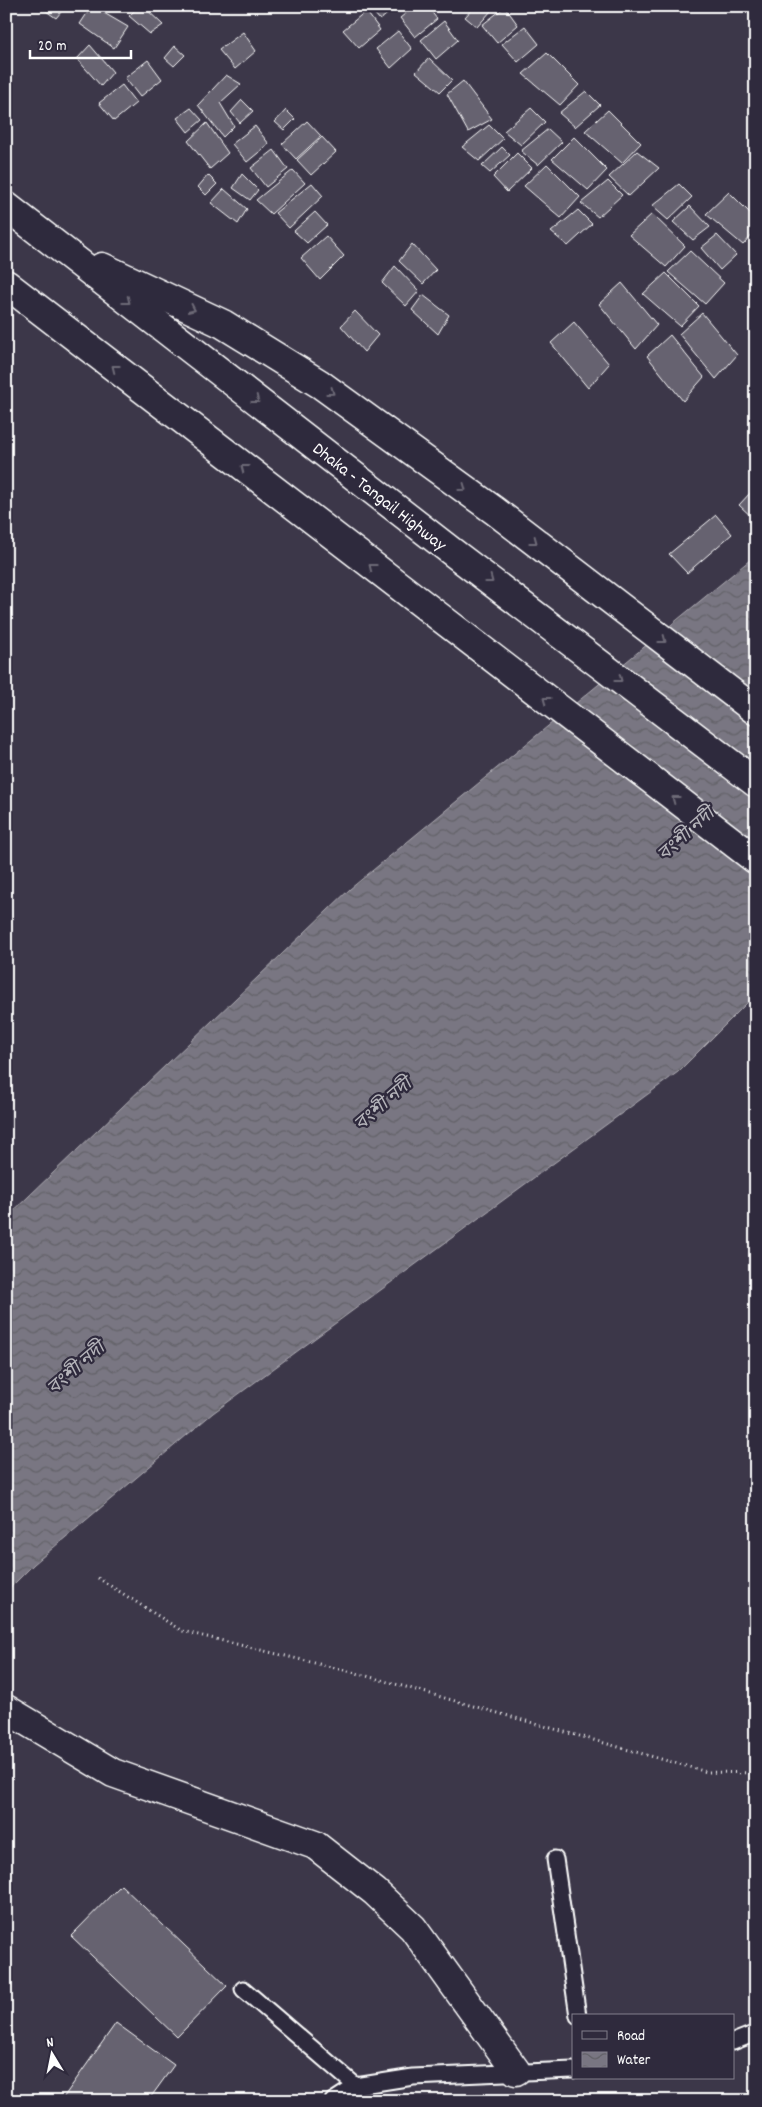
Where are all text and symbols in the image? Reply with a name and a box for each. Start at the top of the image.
scale bar [30,28,131,60]
text: 20 m [38,36,66,58]
one-way arrow [121,295,131,304]
one-way arrow [187,303,196,314]
one-way arrow [112,366,121,374]
one-way arrow [326,386,335,395]
one-way arrow [250,394,260,403]
street label: Dhaka - Tangail Highway [306,438,451,559]
one-way arrow [240,464,249,473]
one-way arrow [457,482,466,490]
one-way arrow [528,535,538,544]
one-way arrow [369,565,378,573]
one-way arrow [484,575,493,583]
one-way arrow [657,634,666,642]
one-way arrow [613,673,622,681]
one-way arrow [542,697,552,706]
one-way arrow [672,796,681,804]
water label: বংশী নদী [652,799,725,869]
water label: বংশী নদী [349,1069,422,1138]
water label: বংশী নদী [42,1333,115,1402]
legend [572,2014,734,2080]
text: Road [617,2026,645,2048]
north arrow [28,2030,78,2080]
text: N [45,2033,55,2054]
text: Water [617,2050,651,2072]

